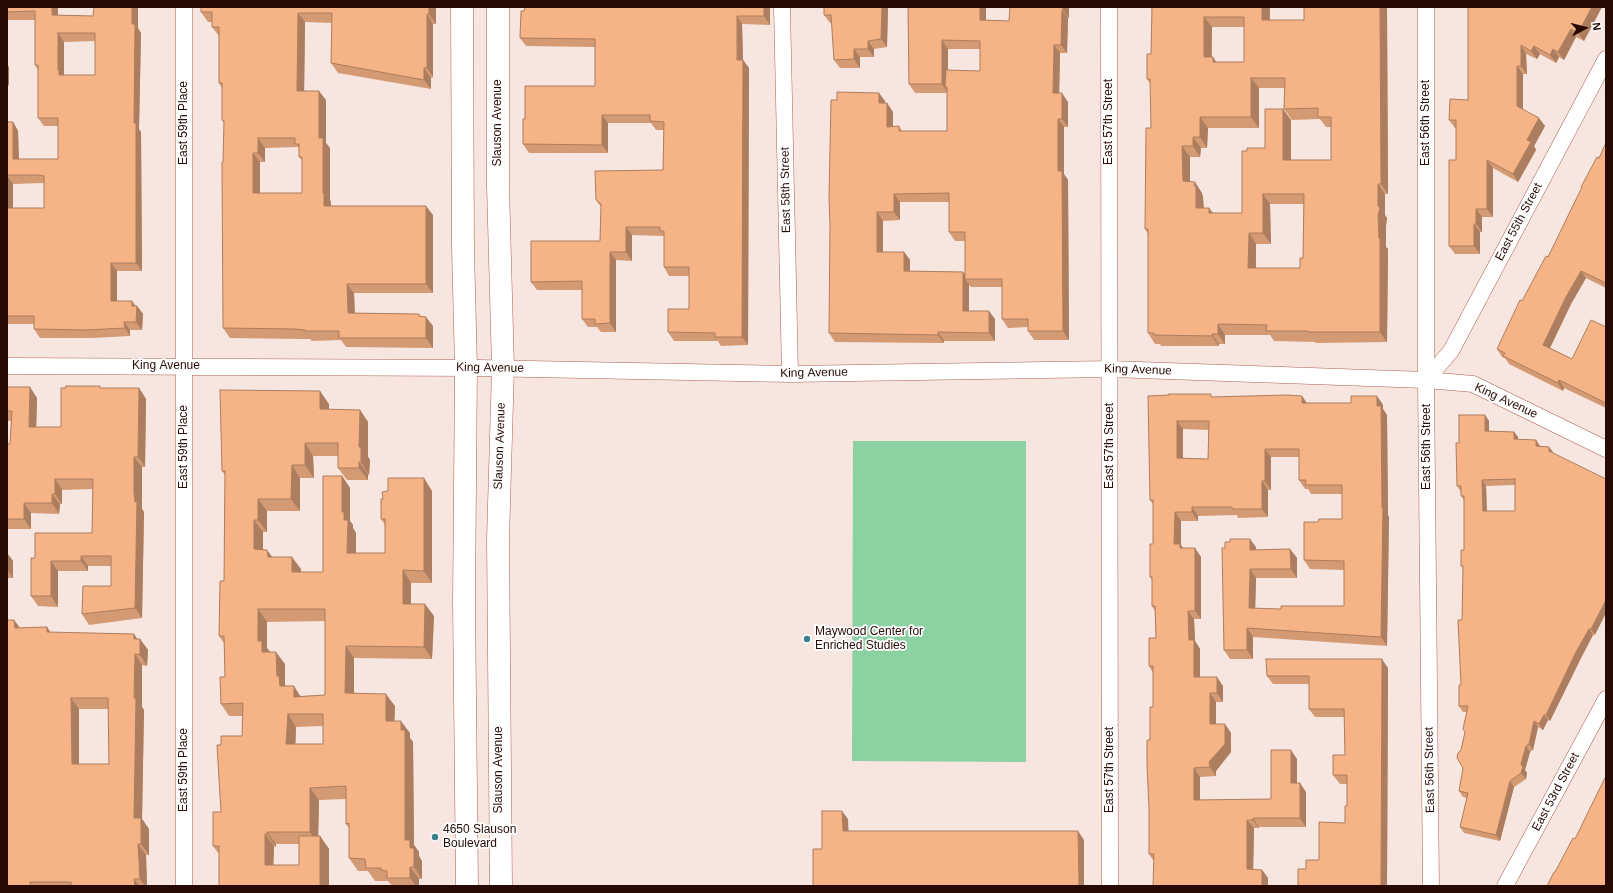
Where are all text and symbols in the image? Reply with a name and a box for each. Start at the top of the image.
north arrow [1565,8,1605,48]
text: N [1590,22,1603,31]
street label: Slauson Avenue [491,79,505,167]
street label: East 57th Street [1102,79,1116,165]
street label: East 56th Street [1419,80,1433,166]
street label: East 59th Place [177,81,191,165]
street label: East 58th Street [778,147,794,233]
street label: East 55th Street [1492,181,1546,263]
street label: King Avenue [132,359,200,373]
street label: King Avenue [456,360,524,376]
street label: King Avenue [1104,362,1172,378]
street label: King Avenue [780,365,848,381]
street label: King Avenue [1472,380,1540,422]
street label: Slauson Avenue [491,402,509,490]
street label: East 57th Street [1103,403,1117,489]
street label: East 56th Street [1420,404,1434,490]
street label: East 59th Place [177,405,191,489]
place label: Maywood Center for Enriched Studies [815,625,923,653]
marker: Maywood Center for Enriched Studies [802,634,812,644]
street label: Slauson Avenue [492,726,506,814]
street label: East 57th Street [1103,727,1117,813]
street label: East 56th Street [1422,727,1438,813]
street label: East 59th Place [177,728,191,812]
street label: East 53rd Street [1529,750,1583,834]
place label: 4650 Slauson Boulevard [443,823,516,851]
marker: 4650 Slauson Boulevard [430,832,440,842]

